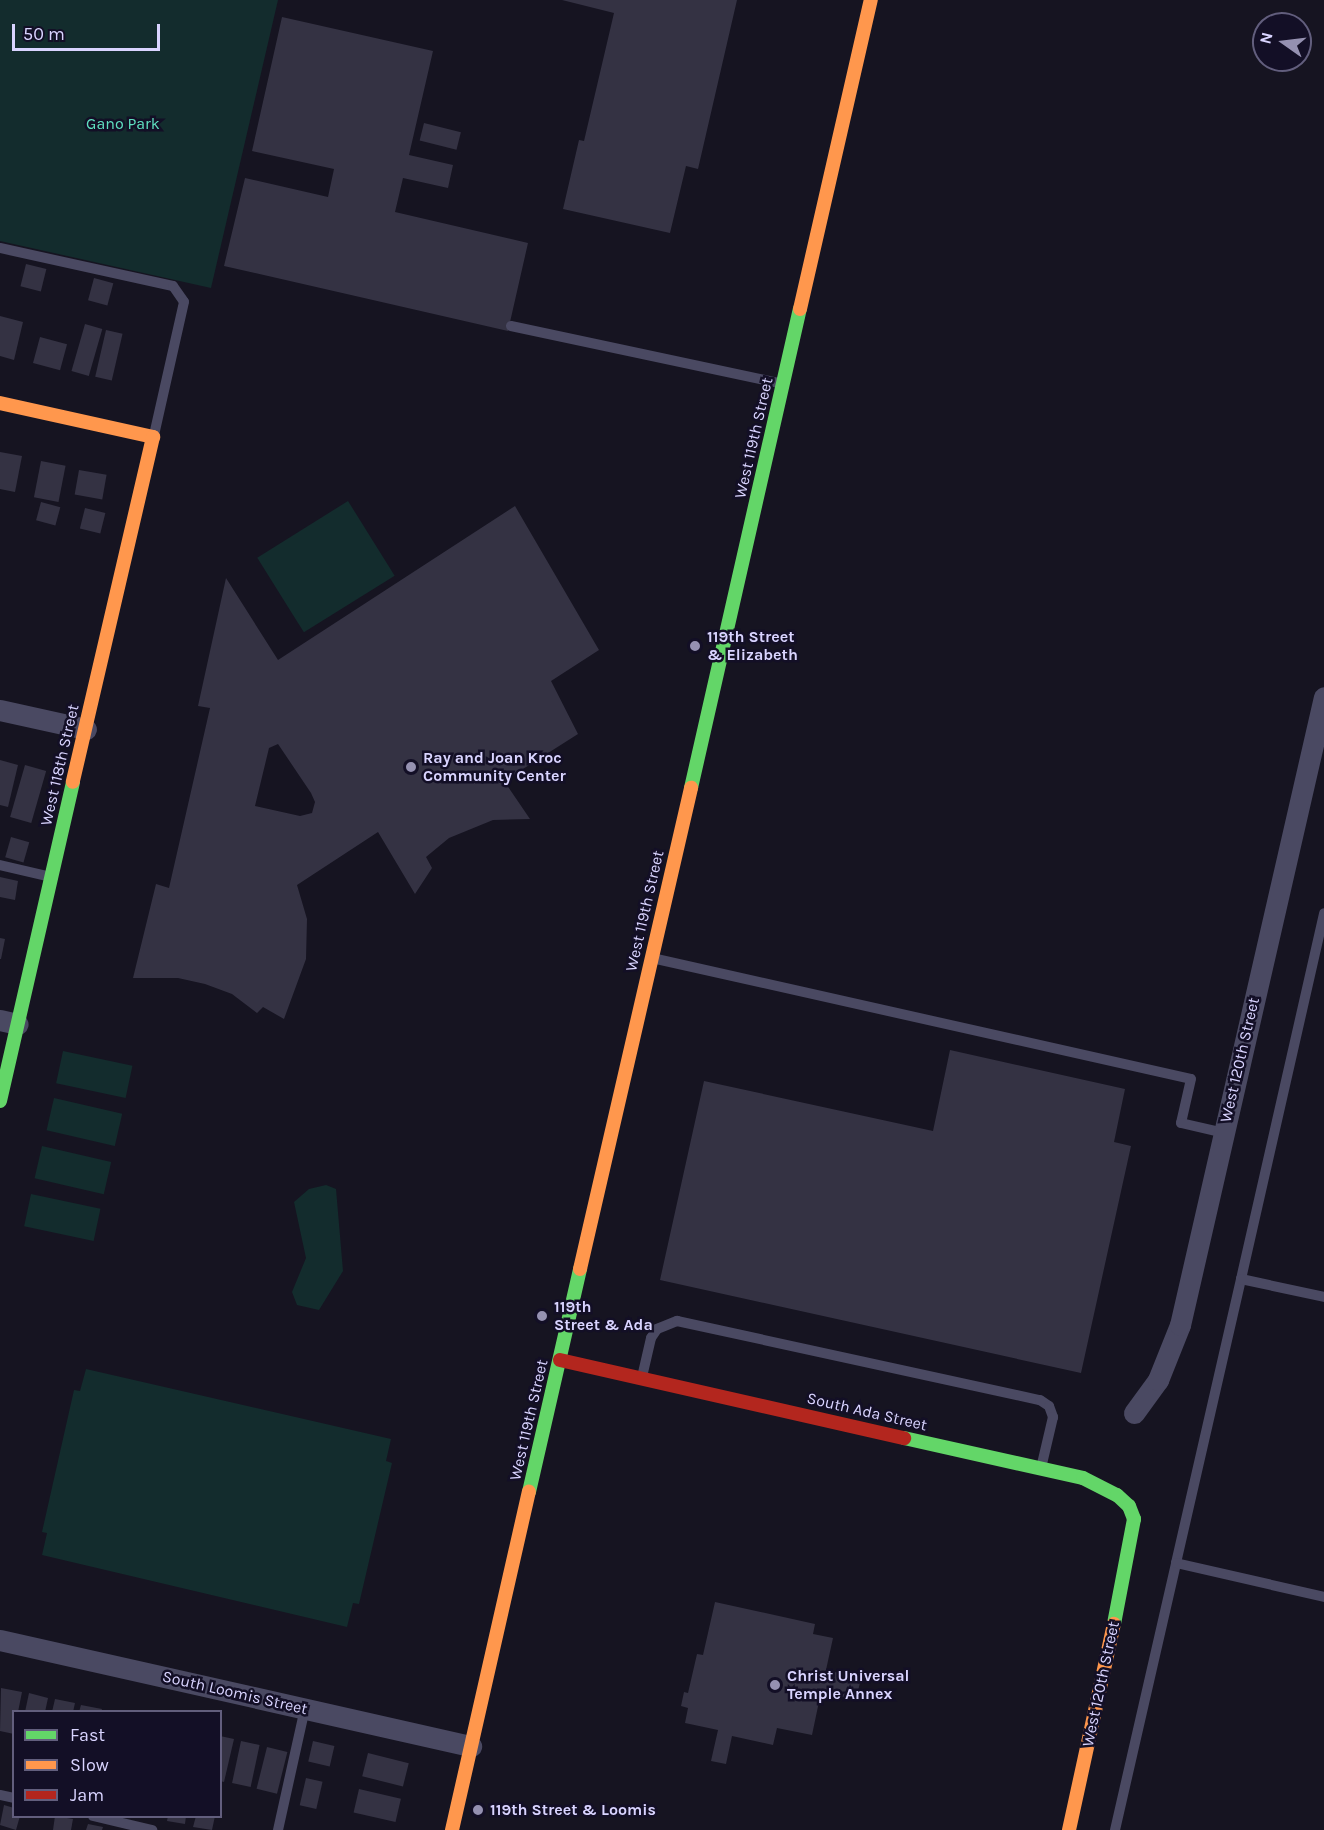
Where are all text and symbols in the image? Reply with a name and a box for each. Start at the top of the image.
scale bar [15,12,164,50]
north arrow [1252,12,1312,72]
text: 50 m [23,23,65,45]
text: N [1255,30,1277,46]
park label: Gano Park [86,114,160,134]
street label: West 119th Street [731,376,777,500]
place label: 119th Street & Elizabeth [707,627,798,665]
marker: 119th Street & Elizabeth [688,639,702,653]
street label: West 118th Street [37,702,83,828]
place label: Ray and Joan Kroc Community Center [423,748,566,786]
marker: Ray and Joan Kroc Community Center [404,760,418,774]
street label: West 119th Street [622,849,668,973]
street label: West 120th Street [1216,996,1264,1124]
place label: 119th Street & Ada [554,1297,653,1335]
marker: 119th Street & Ada [535,1309,549,1323]
street label: West 119th Street [506,1358,552,1482]
street label: South Ada Street [805,1389,929,1435]
street label: West 120th Street [1078,1620,1124,1748]
place label: Christ Universal Temple Annex [787,1666,909,1704]
street label: South Loomis Street [161,1667,309,1719]
marker: Christ Universal Temple Annex [768,1678,782,1692]
legend [12,1710,222,1818]
text: Fast [70,1724,105,1746]
text: Slow [70,1754,109,1776]
text: Jam [70,1784,104,1806]
place label: 119th Street & Loomis [490,1800,656,1820]
marker: 119th Street & Loomis [471,1803,485,1817]

